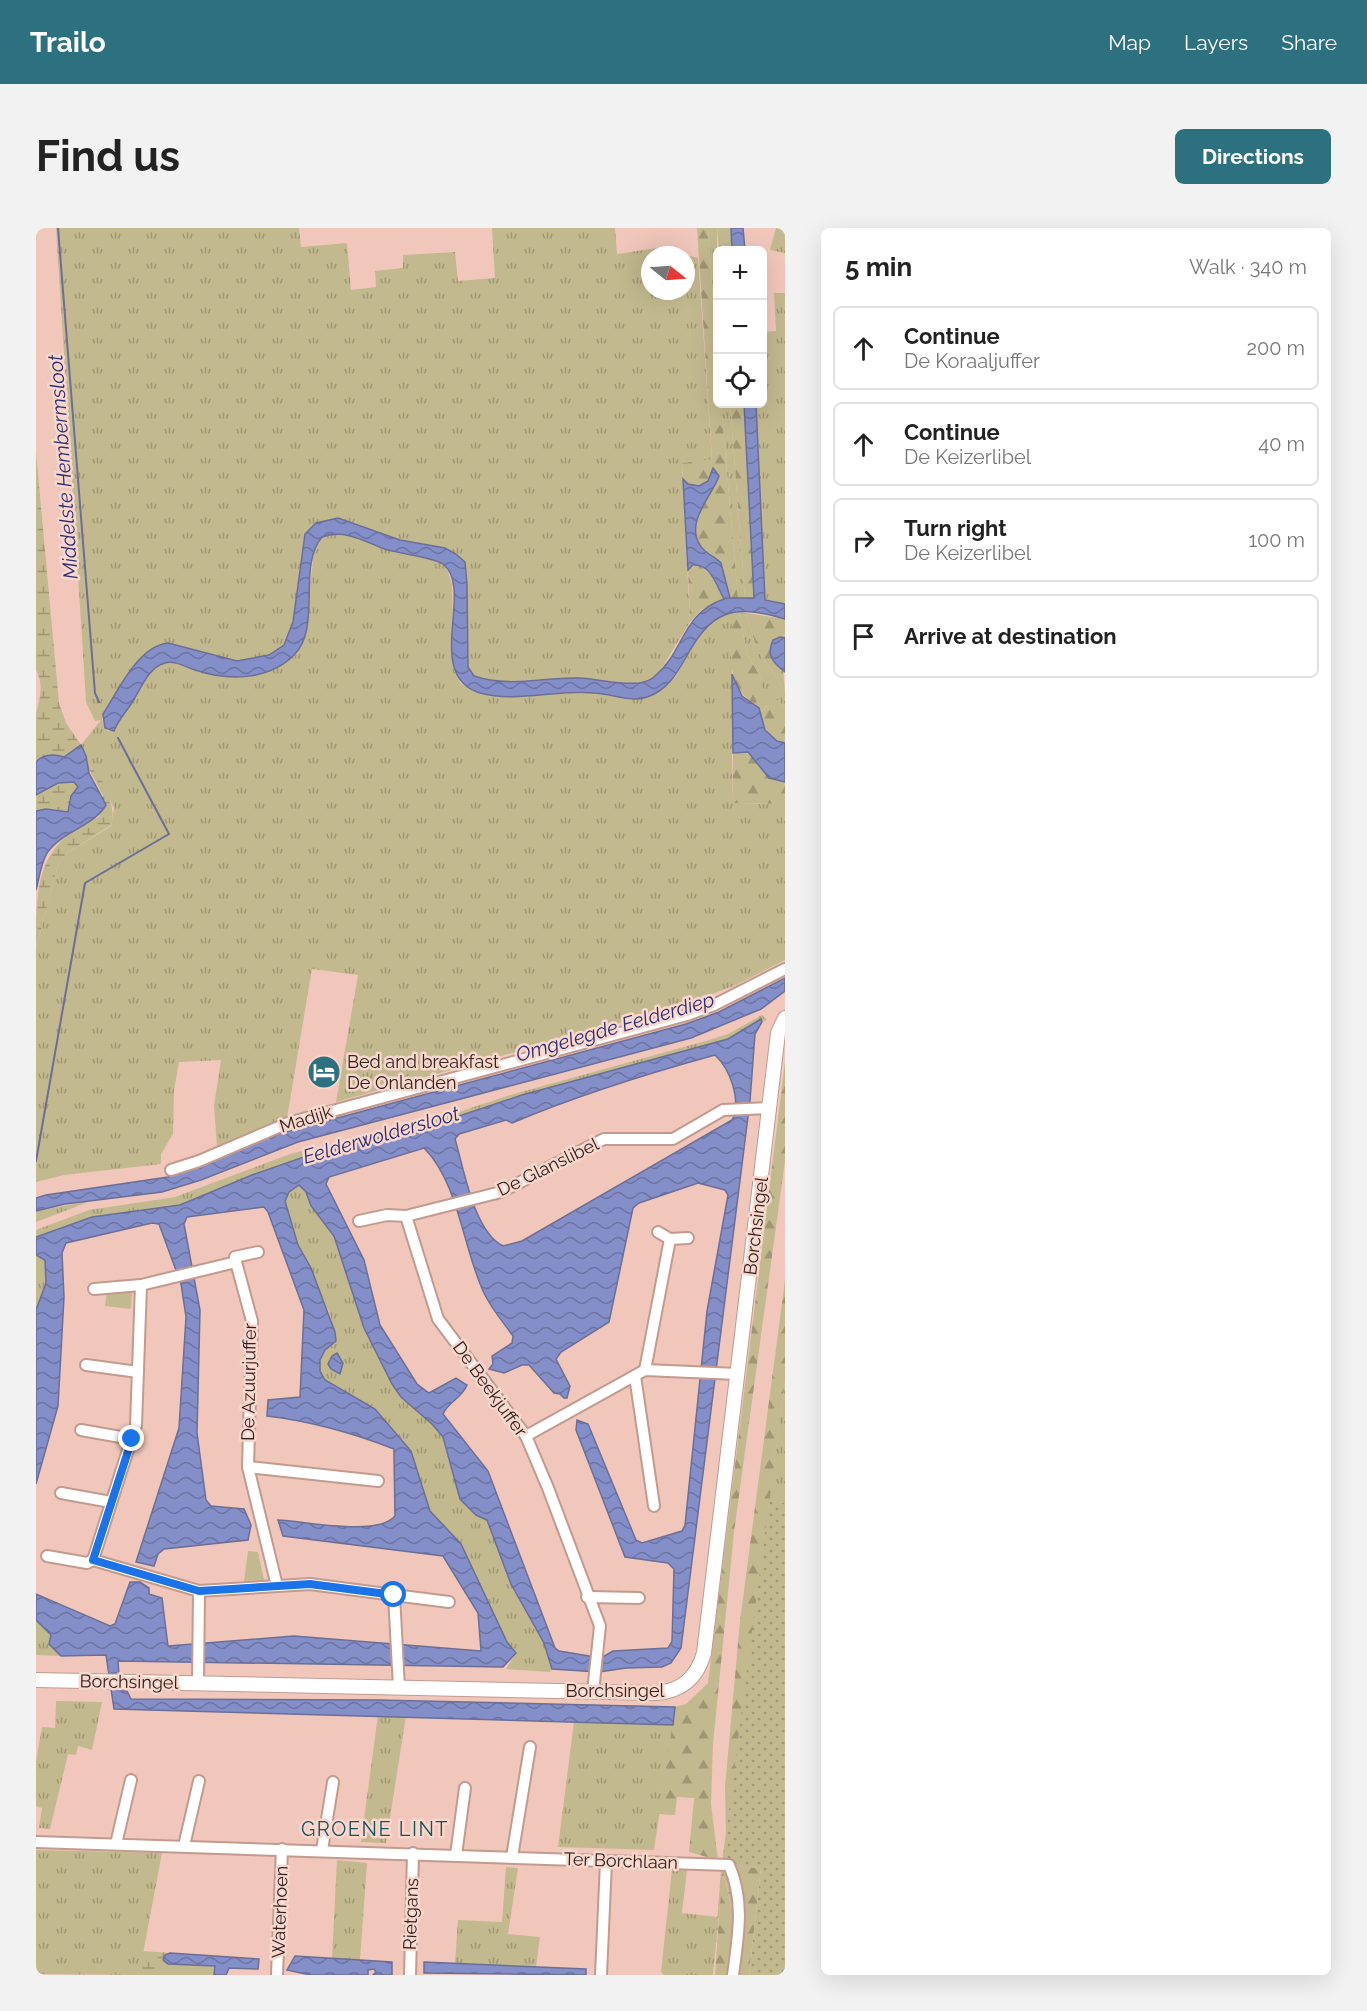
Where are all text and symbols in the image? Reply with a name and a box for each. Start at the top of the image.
text: Trailo [30,26,106,59]
text: Map [1108,30,1151,55]
text: Layers [1184,30,1248,55]
text: Share [1281,30,1337,55]
button: Directions [1175,129,1331,184]
text: Find us [36,132,180,181]
north arrow [641,246,695,300]
map controls [713,246,767,408]
button: + [713,246,767,300]
text: 5 min [845,252,912,282]
text: Walk · 340 m [1189,255,1307,279]
button: − [713,300,767,354]
text: Continue [904,323,1000,349]
icon: ahead [847,332,880,365]
text: 200 m [1247,336,1305,360]
text: De Koraaljuffer [904,349,1040,373]
water label: Middelste Hembermsloot [43,353,83,580]
button: locate [713,354,767,408]
text: Continue [904,419,1000,445]
icon: ahead [847,428,880,461]
text: 40 m [1258,432,1305,456]
text: De Keizerlibel [904,445,1031,469]
text: Turn right [904,515,1007,541]
icon: right [847,524,880,557]
text: 100 m [1248,528,1305,552]
text: De Keizerlibel [904,541,1031,565]
icon: arrive [847,620,880,653]
text: Arrive at destination [904,623,1117,649]
water label: Omgelegde Eelderdiep [513,987,717,1067]
place label: Bed and breakfast De Onlanden [347,1051,499,1093]
hotel icon: Bed and breakfast De Onlanden [306,1054,342,1090]
street label: Madijk [277,1100,335,1136]
water label: Eelderwoldersloot [300,1101,463,1169]
street label: De Glanslibel [494,1133,602,1200]
street label: Borchsingel [739,1176,772,1276]
street label: De Azuurjuffer [237,1322,260,1441]
street label: De Beekjuffer [449,1337,532,1441]
route end [118,1425,144,1451]
route start [380,1581,406,1607]
street label: Borchsingel [79,1670,179,1693]
street label: Borchsingel [566,1680,664,1701]
district label: GROENE LINT [301,1817,449,1841]
street label: Ter Borchlaan [564,1848,678,1873]
street label: Waterhoen [267,1865,292,1959]
street label: Rietgans [399,1877,422,1950]

